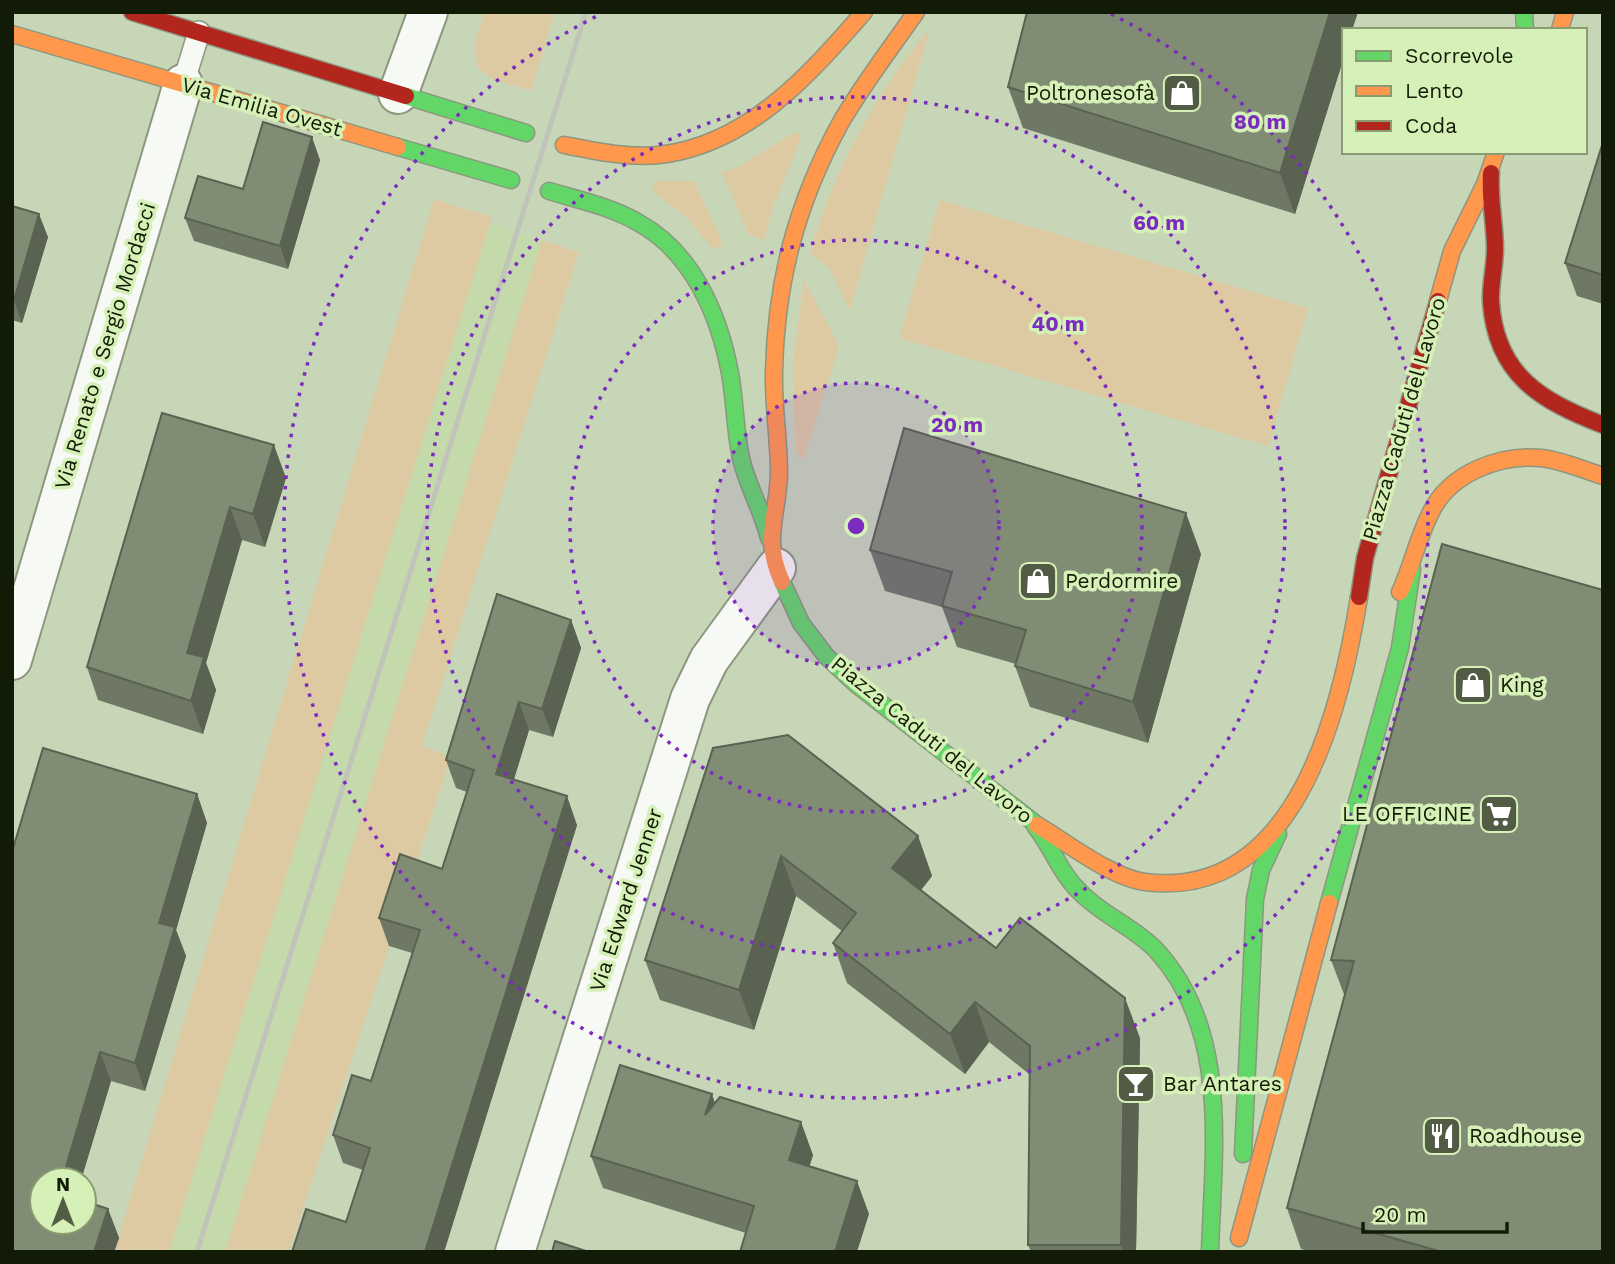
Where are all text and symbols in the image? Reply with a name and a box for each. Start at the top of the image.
legend [1342,28,1587,154]
text: Scorrevole [1405,43,1514,68]
street label: Via Emilia Ovest [179,72,346,141]
shop icon: Poltronesofà [1161,72,1203,114]
text: Lento [1405,78,1464,103]
place label: Poltronesofà [1026,80,1155,105]
text: 80 m [1234,109,1286,134]
text: Coda [1405,113,1457,138]
street label: Via Renato e Sergio Mordacci [49,199,160,492]
text: 60 m [1133,210,1185,235]
street label: Piazza Caduti del Lavoro [1357,294,1450,543]
text: 40 m [1032,311,1084,336]
text: 20 m [931,412,983,437]
centre of rings [844,514,868,538]
shop icon: Perdormire [1017,560,1059,602]
place label: Perdormire [1065,568,1178,593]
street label: Piazza Caduti del Lavoro [827,651,1038,829]
shop icon: King [1452,664,1494,706]
place label: King [1500,672,1544,697]
supermarket icon: LE OFFICINE [1478,793,1520,835]
place label: LE OFFICINE [1342,801,1472,826]
street label: Via Edward Jenner [584,804,667,995]
bar icon: Bar Antares [1115,1063,1157,1105]
place label: Bar Antares [1163,1071,1282,1096]
restaurant icon: Roadhouse [1421,1115,1463,1157]
place label: Roadhouse [1469,1123,1582,1148]
north arrow [28,1166,98,1236]
text: N [56,1173,70,1196]
scale bar [1363,1190,1506,1234]
text: 20 m [1374,1202,1426,1227]

